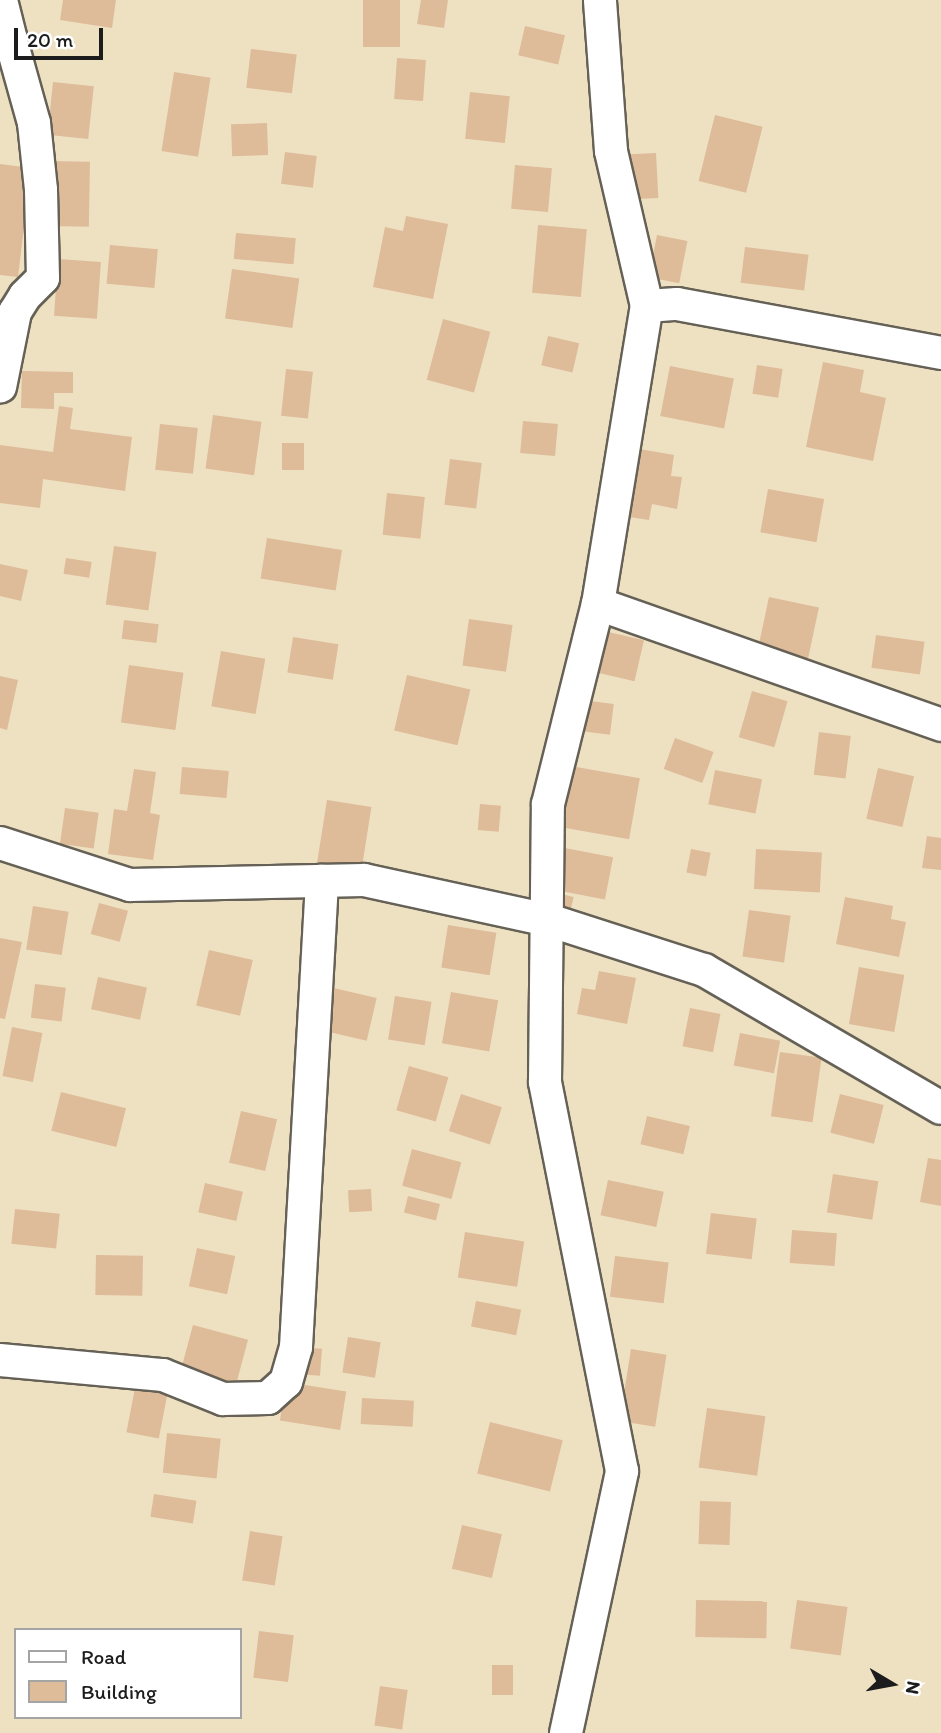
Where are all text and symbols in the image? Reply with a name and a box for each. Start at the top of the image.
scale bar [18,14,107,58]
text: 20 m [27,27,73,52]
legend [14,1628,242,1719]
text: Road [81,1644,126,1669]
north arrow [857,1649,927,1719]
text: Building [81,1679,157,1704]
text: N [901,1679,926,1696]

